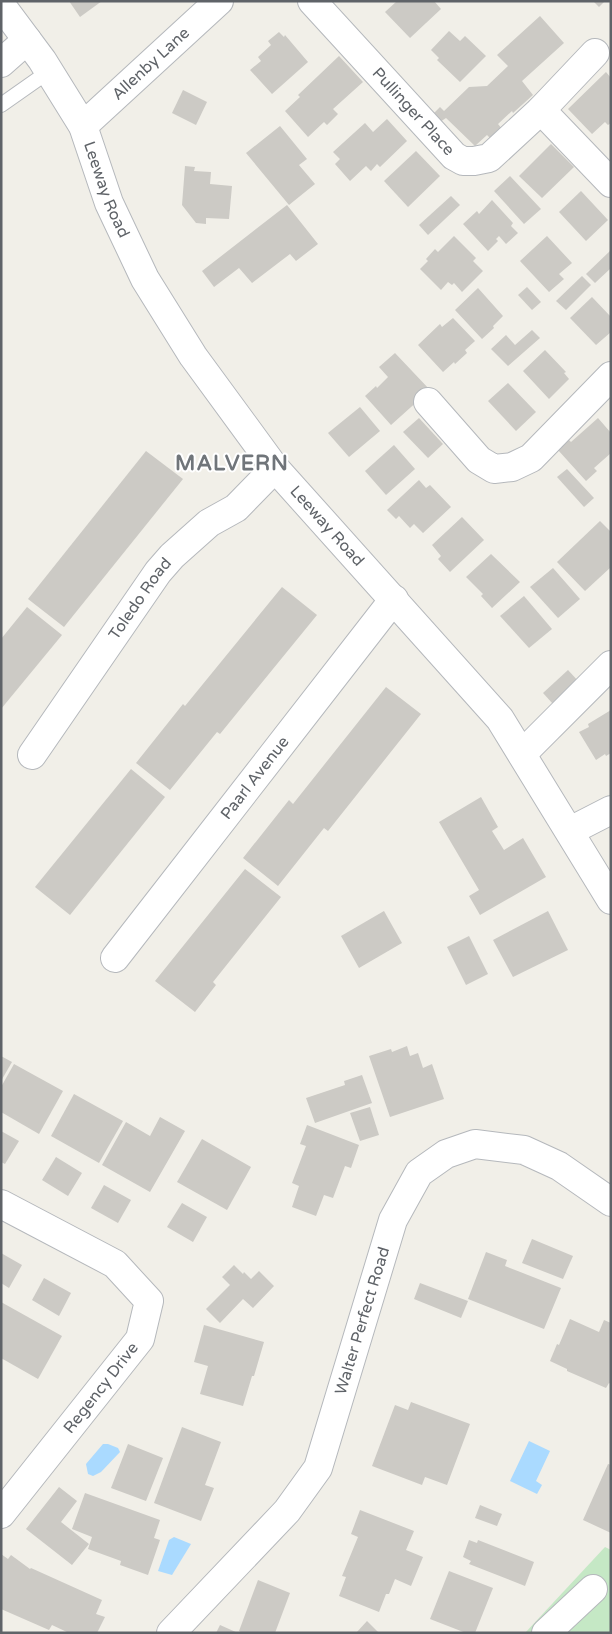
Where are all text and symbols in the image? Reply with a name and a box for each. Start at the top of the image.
street label: Allenby Lane [108,23,194,104]
street label: Pullinger Place [368,63,459,160]
street label: Leeway Road [79,139,134,241]
district label: MALVERN [175,451,289,476]
street label: Leeway Road [286,481,368,570]
street label: Toledo Road [104,554,176,644]
street label: Paarl Avenue [216,732,293,824]
street label: Walter Perfect Road [331,1245,394,1397]
street label: Regency Drive [59,1338,143,1438]

